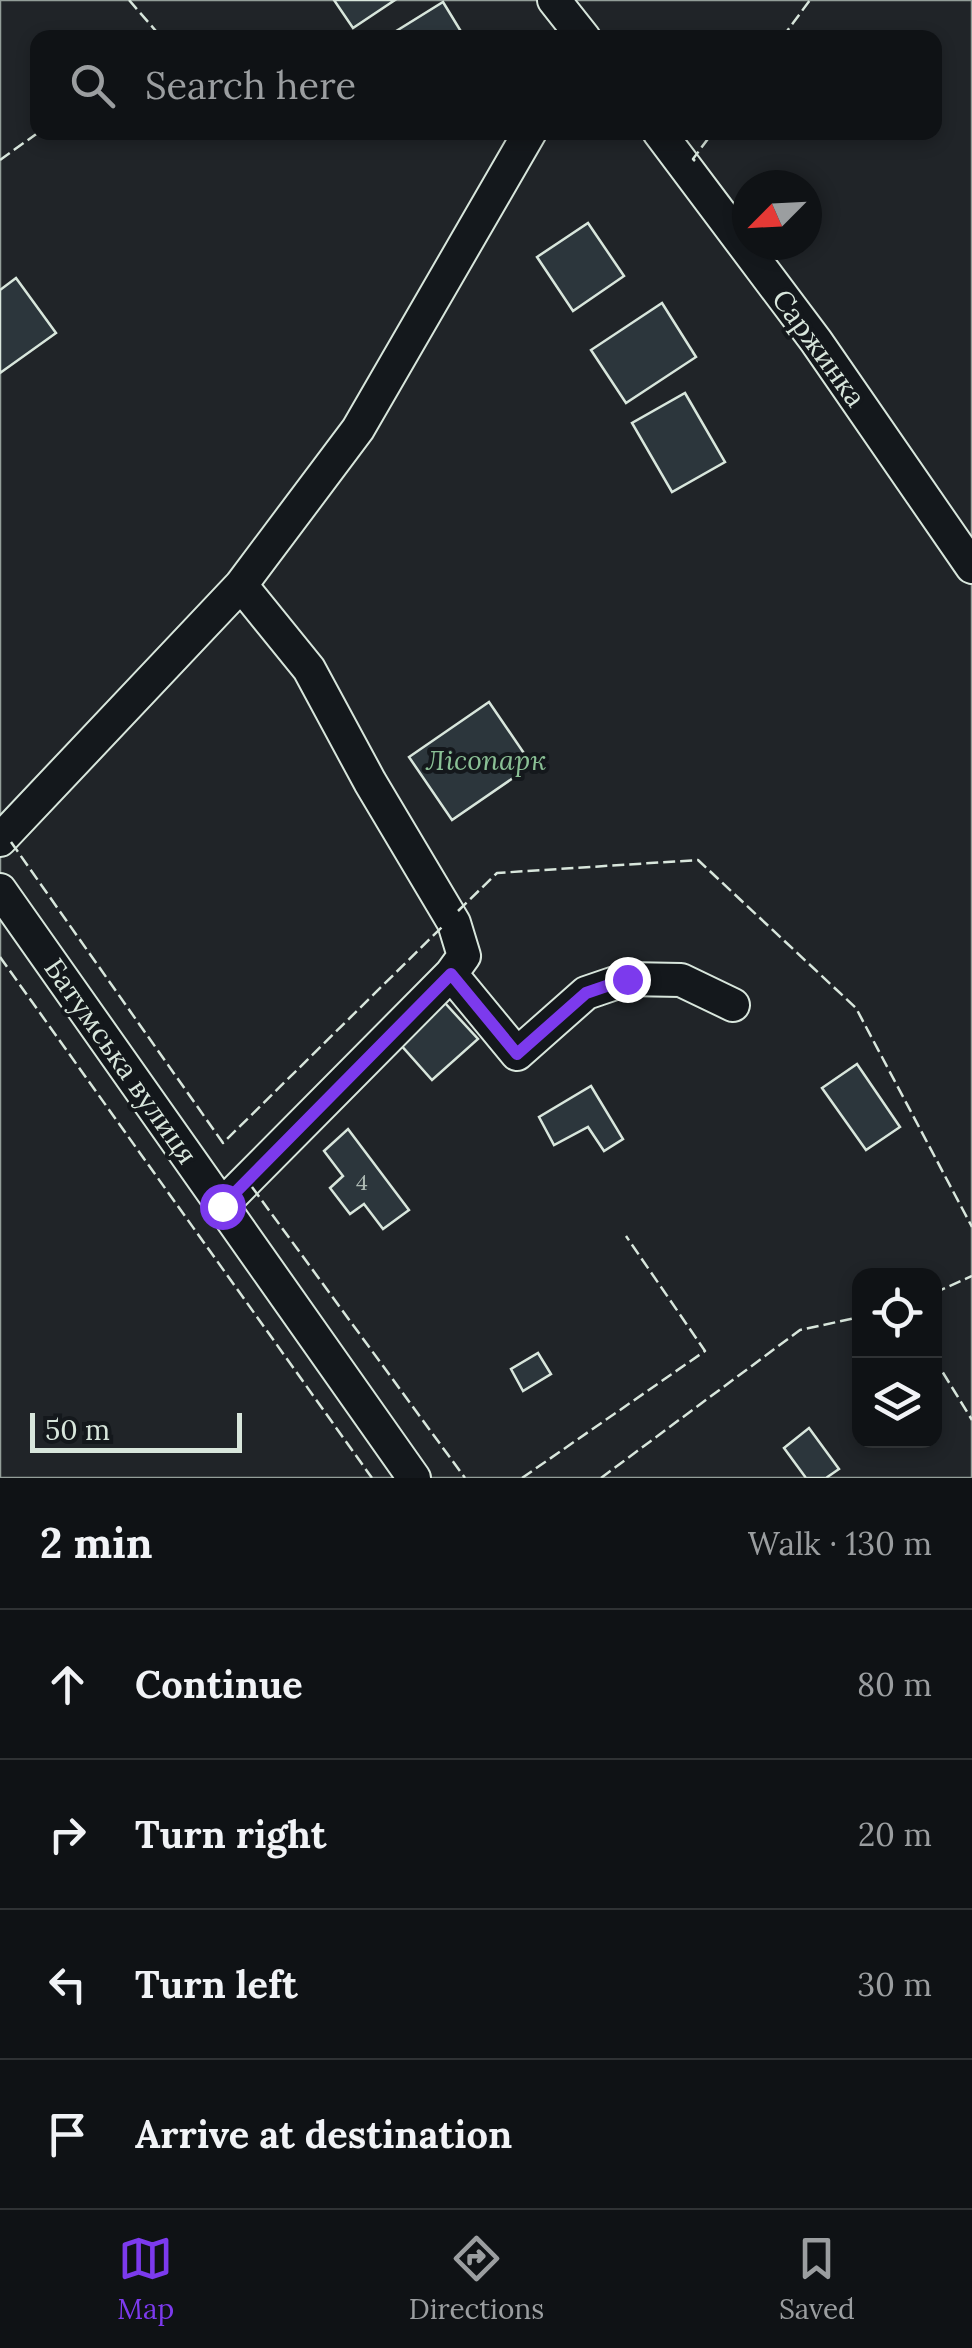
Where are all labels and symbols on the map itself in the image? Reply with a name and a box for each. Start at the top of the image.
north arrow [732,170,822,260]
street label: Саржинка [764,282,874,414]
park label: Лісопарк [426,742,546,778]
street label: Батумська вулиця [37,951,205,1171]
route end [605,957,651,1003]
house number: 4 [356,1168,368,1196]
route start [200,1184,246,1230]
scale bar [30,1408,242,1452]

